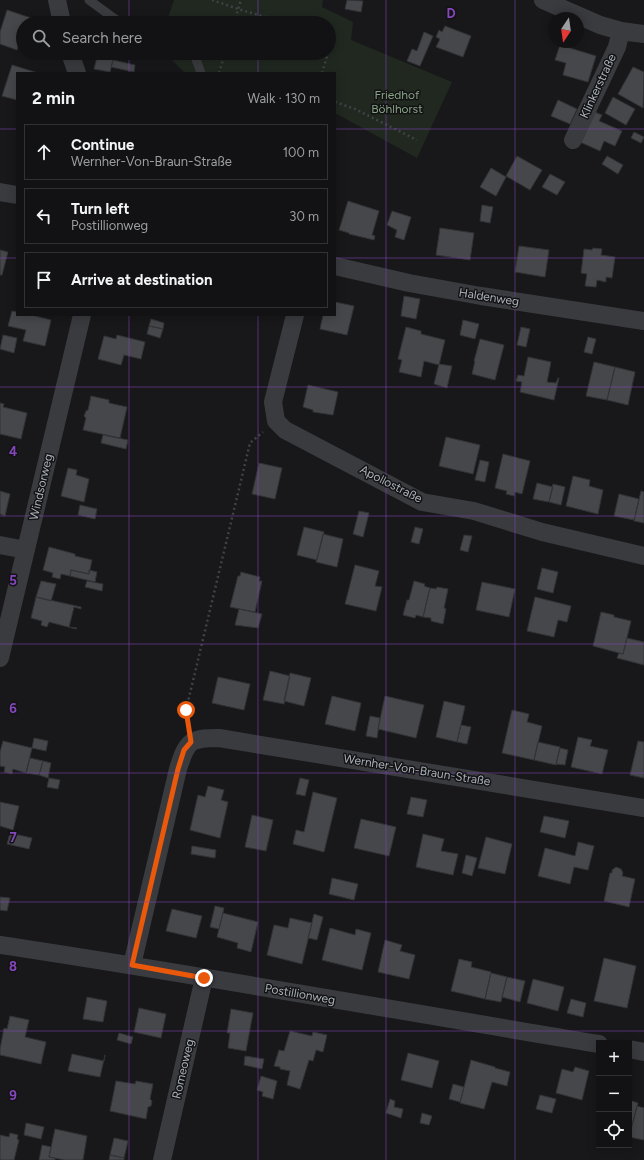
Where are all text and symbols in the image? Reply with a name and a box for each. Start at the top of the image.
text: D [446,6,456,21]
north arrow [548,12,584,48]
search box [16,16,336,60]
icon: search [30,27,52,49]
text: Search here [62,29,142,47]
street label: Klinkerstraße [577,51,619,120]
text: 2 min [32,88,75,108]
park label: Friedhof Böhlhorst [371,88,423,116]
text: Walk · 130 m [247,91,320,106]
text: Continue [71,136,134,154]
icon: ahead [33,141,55,163]
text: 100 m [283,145,319,160]
text: Wernher-Von-Braun-Straße [71,154,232,169]
text: Turn left [71,200,129,218]
icon: left [33,205,55,227]
text: 30 m [289,209,319,224]
text: Postillionweg [71,218,148,233]
icon: arrive [33,269,55,291]
text: Arrive at destination [71,271,212,289]
street label: Haldenweg [458,285,520,309]
text: 4 [9,444,17,459]
street label: Windsorweg [27,453,55,521]
street label: Apollostraße [358,462,425,506]
text: 5 [9,573,17,588]
text: 6 [9,701,17,716]
route start [177,701,195,719]
street label: Wernher-Von-Braun-Straße [343,751,492,789]
text: 7 [9,830,17,845]
text: 8 [9,959,17,974]
route end [195,969,213,987]
street label: Postillionweg [264,981,336,1007]
street label: Romeoweg [169,1038,197,1100]
map controls [596,1040,632,1148]
button: + [596,1040,632,1076]
button: − [596,1076,632,1112]
text: 9 [9,1088,17,1103]
button: locate [596,1112,632,1148]

